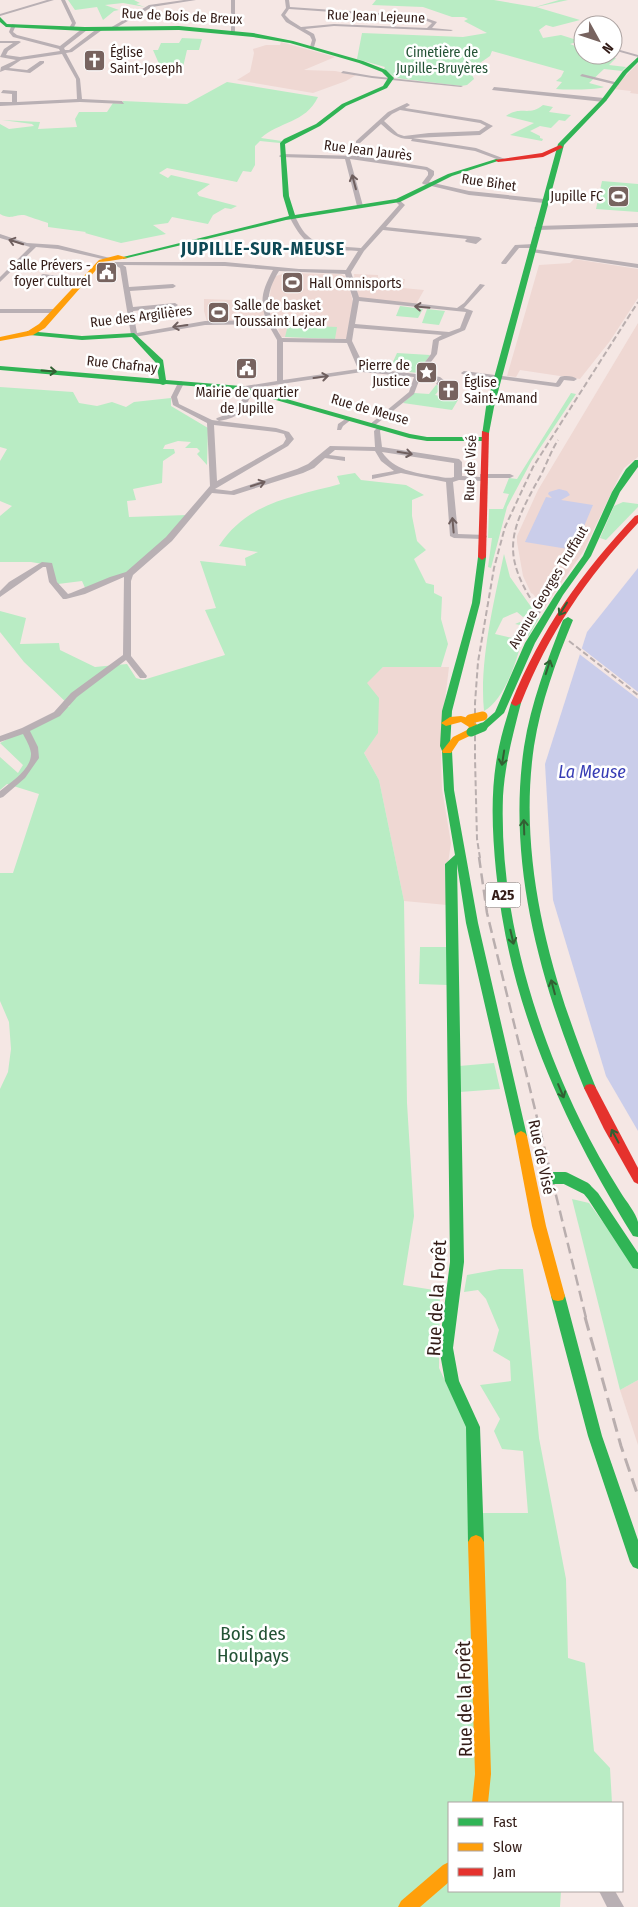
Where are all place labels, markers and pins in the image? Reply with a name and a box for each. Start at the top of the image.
place label: Église Saint-Joseph [110,43,183,77]
church icon: Église Saint-Joseph [82,48,106,72]
sports icon: Jupille FC [607,184,631,208]
place label: Jupille FC [550,188,603,205]
place label: Salle Prévers - foyer culturel [9,257,91,290]
public building icon: Salle Prévers - foyer culturel [95,261,119,285]
sports icon: Hall Omnisports [281,271,305,295]
place label: Hall Omnisports [309,275,402,292]
place label: Salle de basket Toussaint Lejear [234,297,327,330]
sports icon: Salle de basket Toussaint Lejear [206,301,230,325]
public building icon: Mairie de quartier de Jupille [235,357,259,381]
place label: Pierre de Justice [358,357,410,390]
place icon: Pierre de Justice [414,361,438,385]
place label: Église Saint-Amand [464,373,538,407]
church icon: Église Saint-Amand [436,378,460,402]
place label: Mairie de quartier de Jupille [195,384,299,417]

